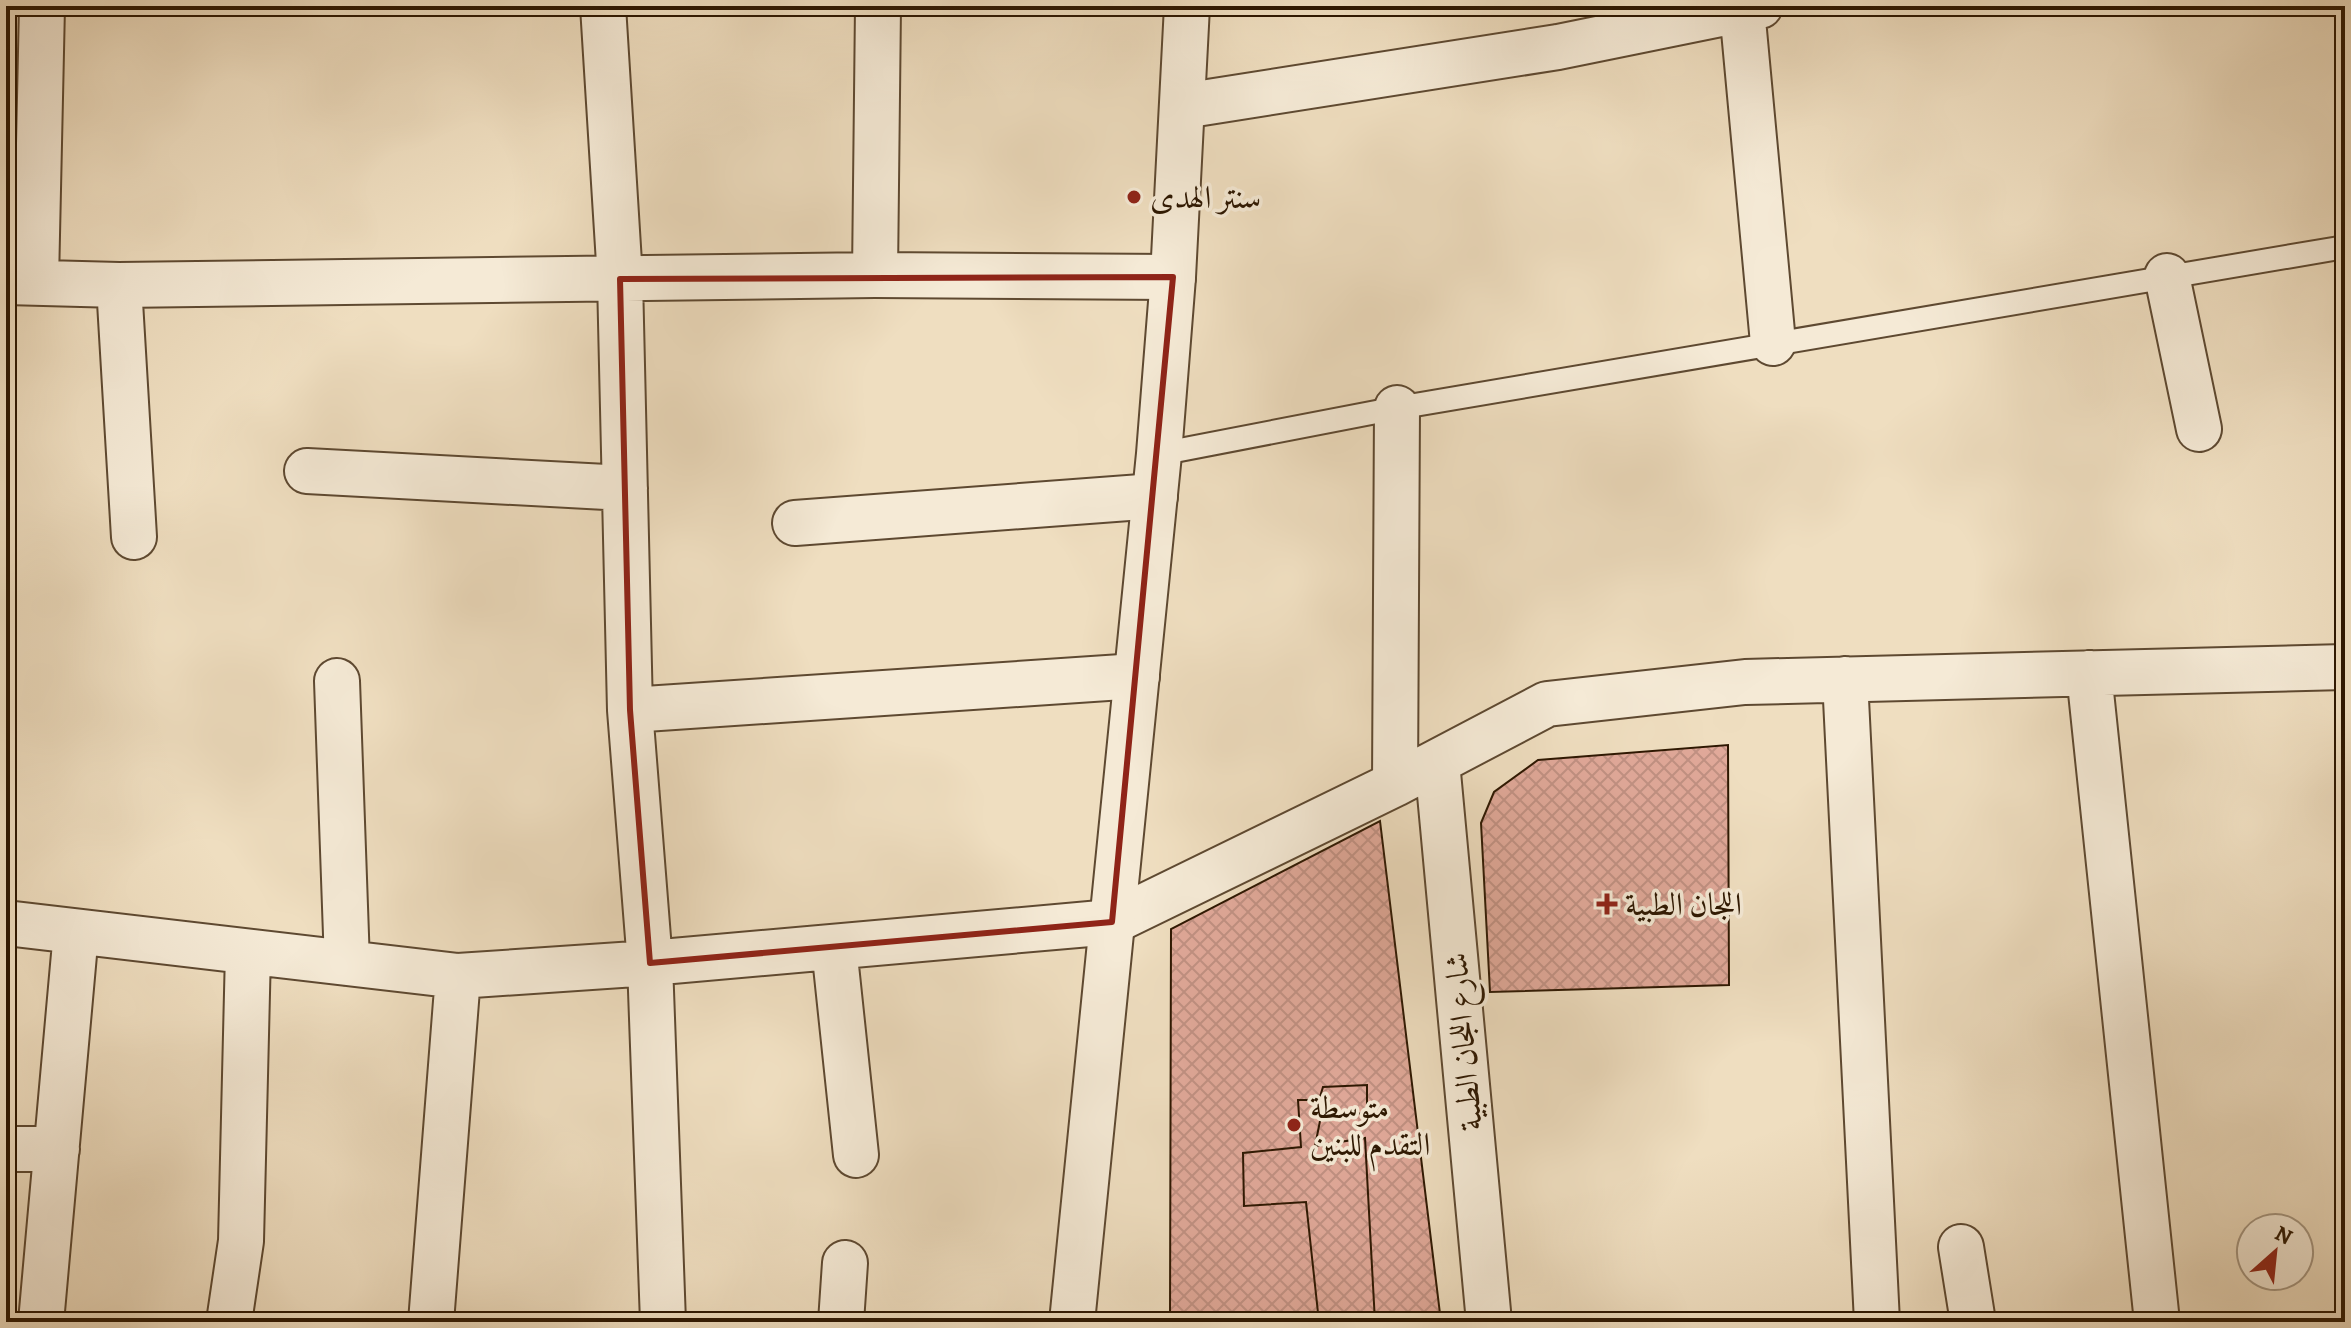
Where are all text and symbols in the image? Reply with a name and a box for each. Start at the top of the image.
place label: سنتر الهدى [1150,175,1261,219]
marker: سنتر الهدى [1125,188,1143,206]
place label: اللجان الطبية [1625,882,1742,926]
marker: اللجان الطبية [1596,893,1618,915]
street label: شارع اللجان الطبية [1433,951,1498,1133]
place label: متوسطة التقدم للبنين [1310,1085,1430,1172]
marker: متوسطة التقدم للبنين [1285,1116,1303,1134]
north arrow [2235,1212,2315,1292]
text: N [2270,1218,2298,1252]

